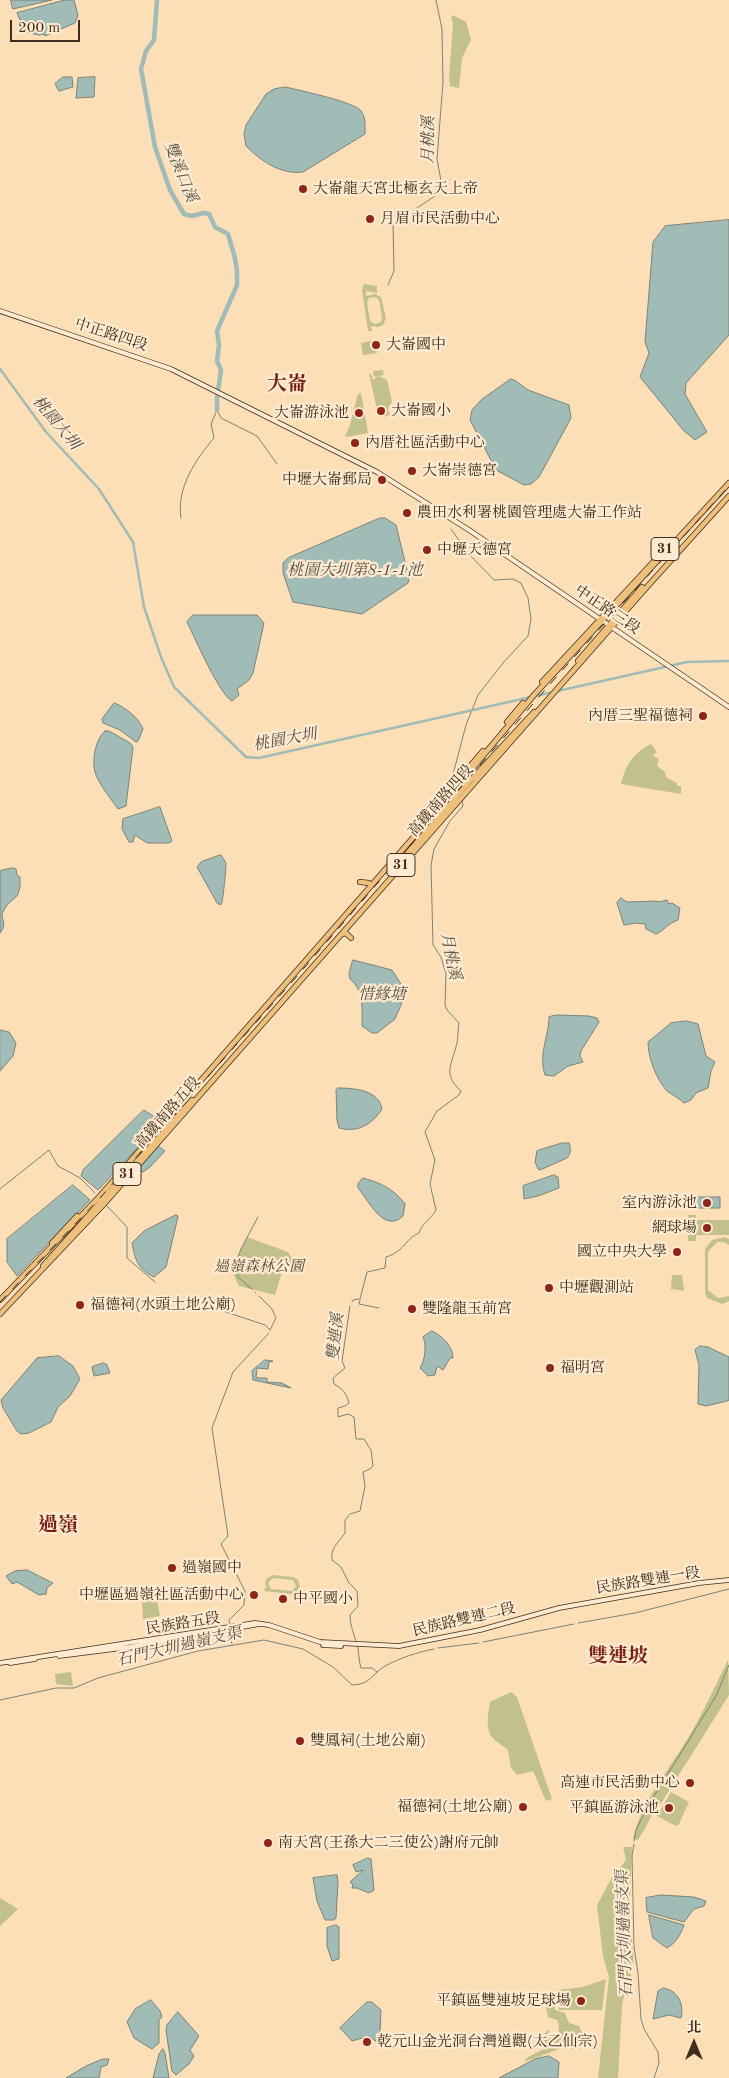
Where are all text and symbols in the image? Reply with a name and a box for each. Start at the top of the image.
scale bar [12,10,82,42]
text: 200 m [18,21,60,36]
water label: 月桃溪 [419,116,439,164]
water label: 雙溪口溪 [159,139,201,205]
place label: 大崙龍天宮北極玄天上帝 [313,180,478,198]
marker: 大崙龍天宮北極玄天上帝 [297,183,309,195]
place label: 月眉市民活動中心 [380,210,500,228]
marker: 月眉市民活動中心 [364,213,376,225]
street label: 中正路四段 [73,315,149,355]
place label: 大崙國中 [386,336,446,354]
marker: 大崙國中 [370,339,382,351]
district label: 大崙 [267,373,307,397]
water label: 桃園大圳 [28,392,84,454]
place label: 大崙國小 [391,402,451,420]
place label: 大崙游泳池 [274,404,349,422]
marker: 大崙國小 [375,405,387,417]
marker: 大崙游泳池 [353,407,365,419]
place label: 內厝社區活動中心 [365,434,485,452]
marker: 內厝社區活動中心 [349,437,361,449]
place label: 大崙崇德宮 [422,462,497,480]
marker: 大崙崇德宮 [406,465,418,477]
place label: 中壢大崙郵局 [282,471,372,489]
marker: 中壢大崙郵局 [376,474,388,486]
place label: 農田水利署桃園管理處大崙工作站 [417,504,642,522]
marker: 農田水利署桃園管理處大崙工作站 [401,507,413,519]
road number: 31 [651,538,679,560]
place label: 中壢天德宮 [437,541,512,559]
marker: 中壢天德宮 [421,544,433,556]
water label: 桃園大圳第8-1-1池 [287,561,423,581]
street label: 中正路三段 [571,582,643,638]
place label: 內厝三聖福德祠 [588,707,693,725]
marker: 內厝三聖福德祠 [697,710,709,722]
water label: 桃園大圳 [252,725,318,755]
street label: 高鐵南路四段 [405,761,477,841]
road number: 31 [387,854,415,876]
water label: 月桃溪 [436,931,464,981]
water label: 惜緣塘 [358,985,406,1005]
street label: 高鐵南路五段 [132,1073,204,1153]
road number: 31 [113,1162,141,1186]
place label: 室內游泳池 [622,1194,697,1212]
marker: 室內游泳池 [701,1197,713,1209]
place label: 網球場 [652,1219,697,1237]
marker: 網球場 [701,1222,713,1234]
place label: 國立中央大學 [577,1243,667,1261]
marker: 國立中央大學 [671,1246,683,1258]
park label: 過嶺森林公園 [214,1258,304,1276]
place label: 中壢觀測站 [559,1279,634,1297]
marker: 中壢觀測站 [543,1282,555,1294]
place label: 福德祠(水頭土地公廟) [90,1296,236,1314]
marker: 福德祠(水頭土地公廟) [74,1299,86,1311]
place label: 雙隆龍玉前宮 [422,1300,512,1318]
marker: 雙隆龍玉前宮 [406,1303,418,1315]
water label: 雙連溪 [324,1312,348,1362]
place label: 福明宮 [560,1359,605,1377]
marker: 福明宮 [544,1362,556,1374]
district label: 過嶺 [38,1514,78,1538]
place label: 過嶺國中 [182,1559,242,1577]
marker: 過嶺國中 [166,1562,178,1574]
street label: 民族路雙連一段 [595,1564,701,1598]
place label: 中壢區過嶺社區活動中心 [79,1586,244,1604]
marker: 中壢區過嶺社區活動中心 [248,1589,260,1601]
place label: 中平國小 [293,1590,353,1608]
marker: 中平國小 [277,1593,289,1605]
street label: 民族路雙連二段 [411,1599,517,1641]
street label: 民族路五段 [145,1609,221,1639]
water label: 石門大圳過嶺支渠 [114,1623,244,1671]
district label: 雙連坡 [588,1645,648,1669]
place label: 雙鳳祠(土地公廟) [310,1732,426,1750]
marker: 雙鳳祠(土地公廟) [294,1735,306,1747]
place label: 高連市民活動中心 [560,1774,680,1792]
marker: 高連市民活動中心 [684,1777,696,1789]
place label: 福德祠(土地公廟) [397,1798,513,1816]
place label: 平鎮區游泳池 [569,1799,659,1817]
marker: 福德祠(土地公廟) [517,1801,529,1813]
marker: 平鎮區游泳池 [663,1802,675,1814]
place label: 南天宮(王孫大二三使公)謝府元帥 [278,1834,499,1852]
marker: 南天宮(王孫大二三使公)謝府元帥 [262,1837,274,1849]
water label: 石門大圳過嶺支渠 [613,1870,637,1998]
place label: 平鎮區雙連坡足球場 [436,1992,571,2010]
marker: 平鎮區雙連坡足球場 [575,1995,587,2007]
north arrow [669,2018,719,2068]
text: 北 [687,2021,701,2035]
place label: 乾元山金光洞台灣道觀(太乙仙宗) [377,2033,598,2051]
marker: 乾元山金光洞台灣道觀(太乙仙宗) [361,2036,373,2048]

